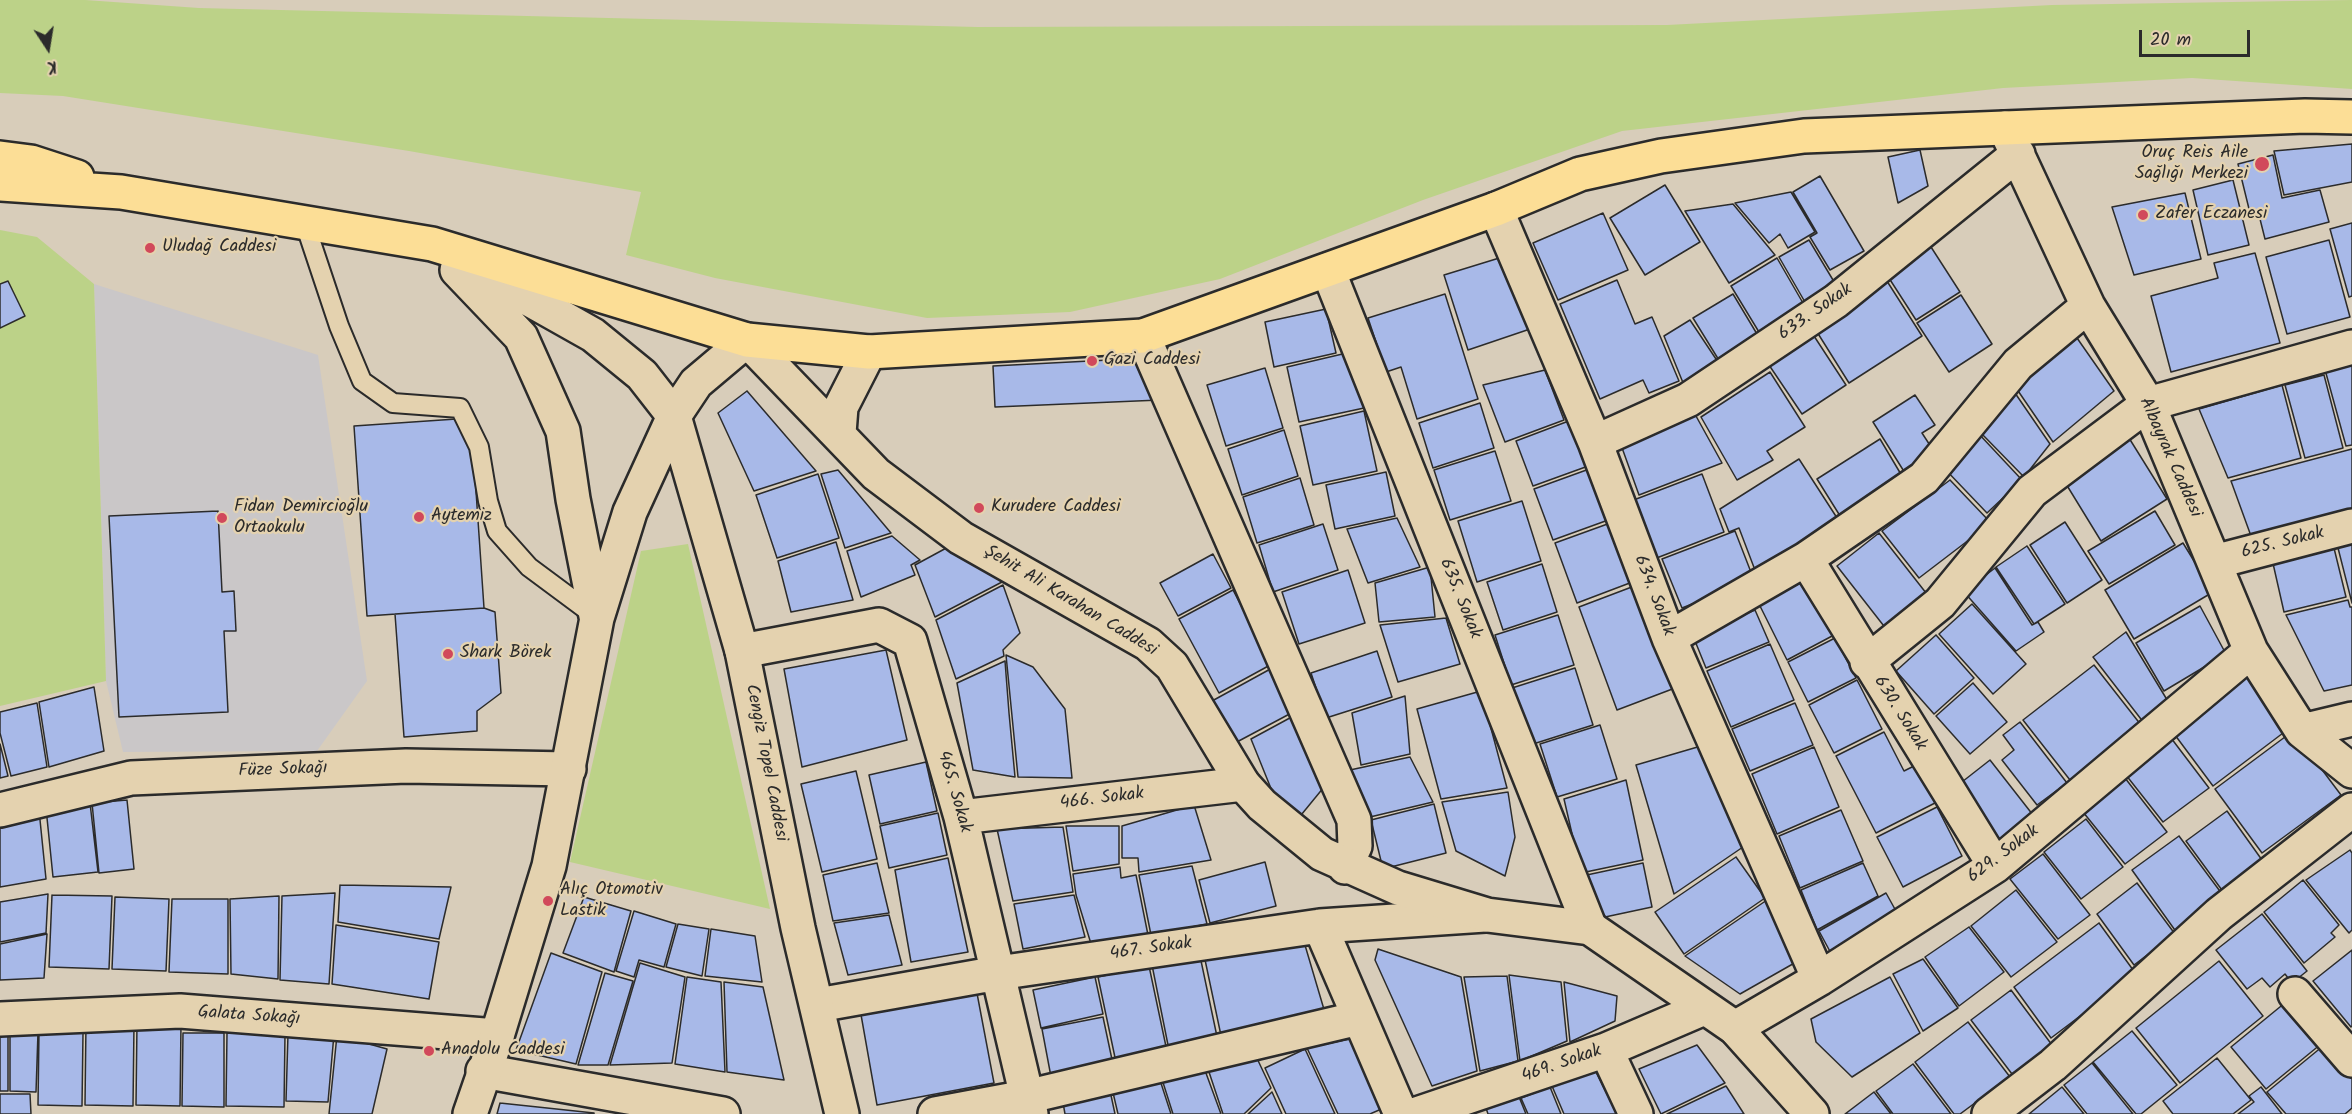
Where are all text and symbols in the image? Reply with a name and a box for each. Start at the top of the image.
north arrow [18,18,78,78]
scale bar [2142,18,2253,56]
text: 20 m [2150,26,2191,55]
text: K [45,53,59,79]
place label: Oruç Reis Aile Sağlığı Merkezi [2135,143,2248,186]
marker: Oruç Reis Aile Sağlığı Merkezi [2253,155,2271,173]
place label: Zafer Eczanesi [2155,204,2267,226]
marker: Zafer Eczanesi [2136,208,2150,222]
place label: Uludağ Caddesi [162,237,276,259]
marker: Uludağ Caddesi [143,241,157,255]
street label: 633. Sokak [1775,280,1857,346]
place label: Gazi Caddesi [1104,350,1200,372]
marker: Gazi Caddesi [1085,354,1099,368]
street label: Albayrak Caddesi [2133,395,2205,521]
place label: Fidan Demircioğlu Ortaokulu [234,497,368,540]
place label: Kurudere Caddesi [991,497,1121,519]
marker: Kurudere Caddesi [972,501,986,515]
place label: Aytemiz [431,506,492,528]
marker: Aytemiz [412,510,426,524]
marker: Fidan Demircioğlu Ortaokulu [215,511,229,525]
street label: 625. Sokak [2239,523,2327,565]
street label: Şehit Ali Karahan Caddesi [979,542,1161,662]
street label: 634. Sokak [1628,553,1678,639]
street label: 635. Sokak [1433,556,1485,642]
place label: Shark Börek [460,643,551,665]
marker: Shark Börek [441,647,455,661]
street label: 630. Sokak [1868,673,1930,755]
street label: Cengiz Topel Caddesi [739,683,791,843]
street label: 465. Sokak [931,749,975,835]
street label: Füze Sokağı [238,759,328,783]
street label: 466. Sokak [1059,784,1145,816]
street label: 629. Sokak [1964,821,2044,889]
place label: Alıç Otomotiv Lastik [560,880,663,922]
marker: Alıç Otomotiv Lastik [541,894,555,908]
street label: 467. Sokak [1109,934,1193,966]
street label: Galata Sokağı [197,1003,301,1031]
place label: Anadolu Caddesi [441,1040,565,1062]
street label: 469. Sokak [1519,1041,1605,1089]
marker: Anadolu Caddesi [422,1044,436,1058]

